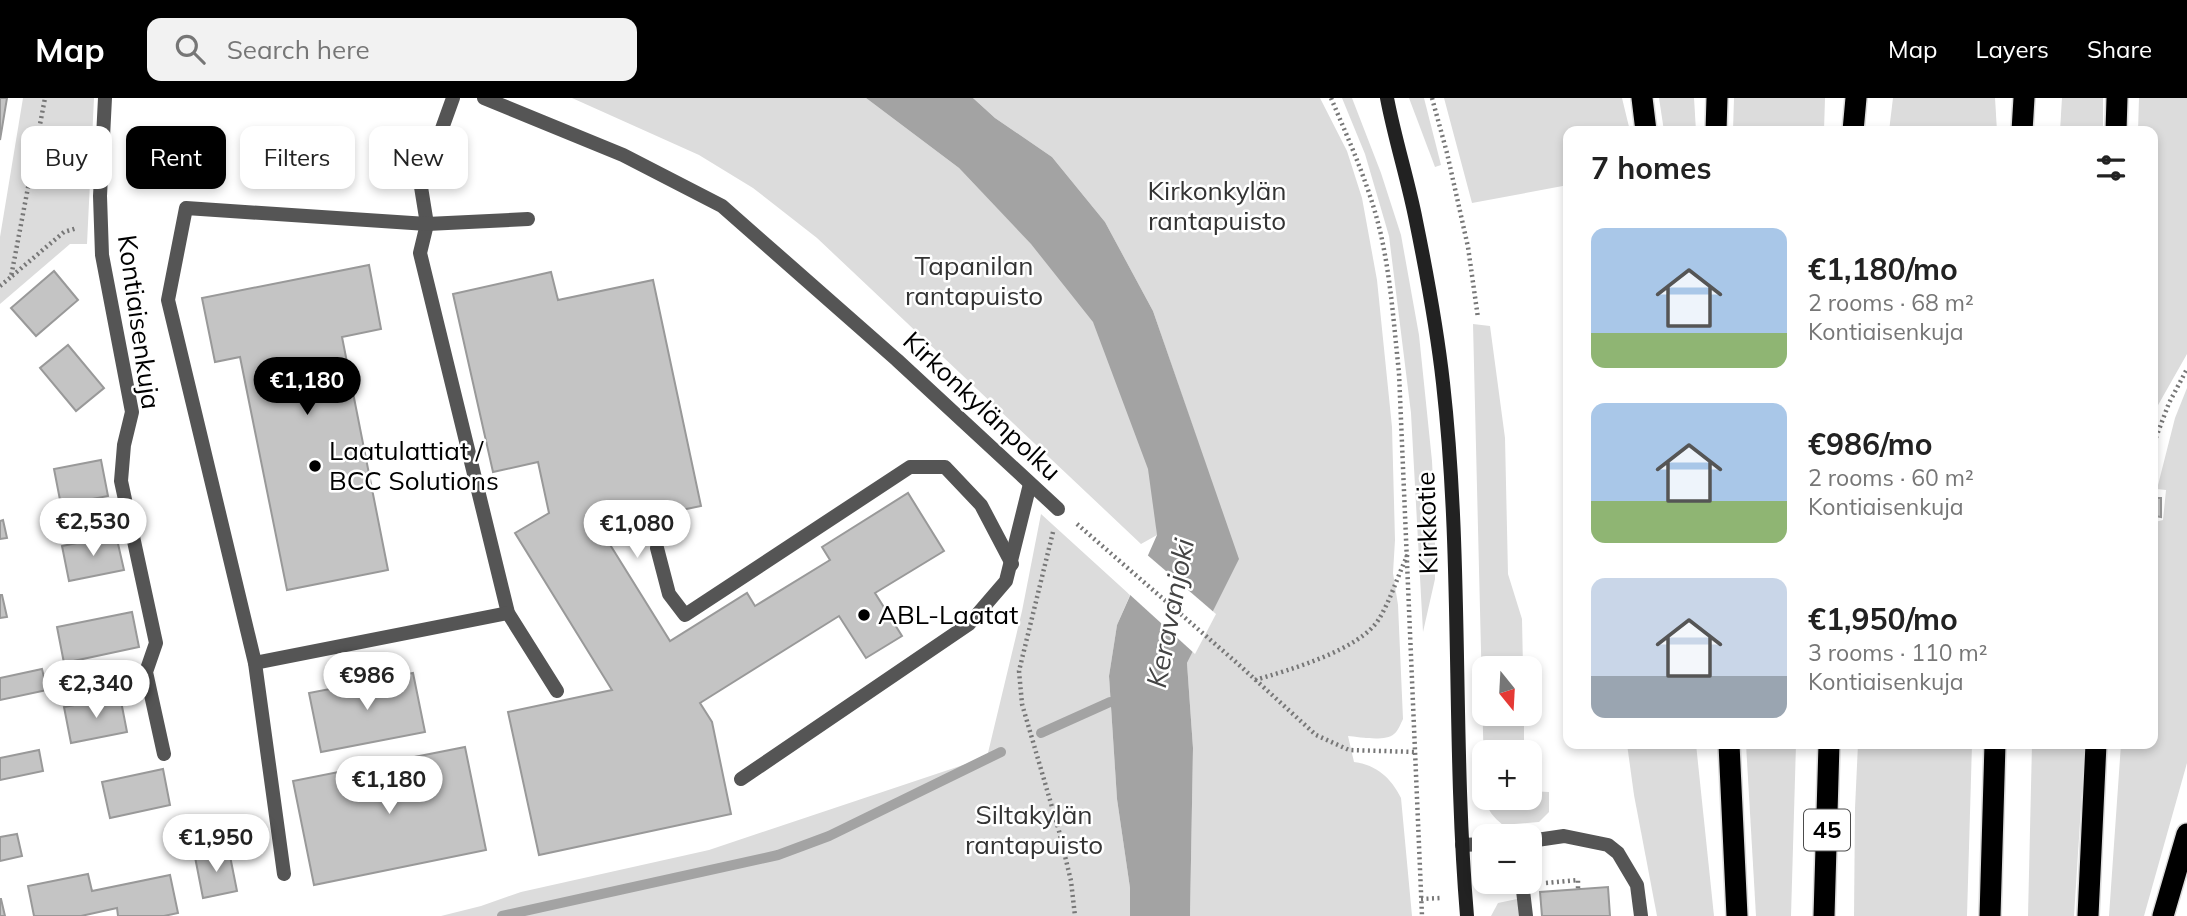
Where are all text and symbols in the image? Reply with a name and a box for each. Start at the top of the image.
search box [147,18,637,81]
text: Map [35,29,105,70]
icon: search [171,30,209,68]
text: Search here [227,33,370,66]
text: Map [1888,34,1937,64]
text: Layers [1975,34,2049,64]
text: Share [2087,34,2152,64]
chip: Buy [21,126,112,189]
chip: Rent [126,126,226,189]
chip: Filters [240,126,355,189]
chip: New [369,126,468,189]
text: 7 homes [1591,149,1712,187]
icon: filters [2092,149,2130,187]
park label: Kirkonkylän rantapuisto [1147,174,1287,237]
street label: Kontiaisenkuja [111,233,168,411]
park label: Tapanilan rantapuisto [905,249,1043,312]
text: €1,180/mo [1808,250,1958,288]
icon: home [1647,256,1731,340]
text: 2 rooms · 68 m² [1808,288,1974,317]
text: Kontiaisenkuja [1808,317,1964,346]
street label: Kirkonkylänpolku [896,324,1068,487]
pin: €1,180 [250,358,364,417]
text: €1,180 [270,365,344,394]
text: €986/mo [1808,425,1932,463]
icon: home [1647,431,1731,515]
place label: Laatulattiat / BCC Solutions [329,434,499,497]
marker: Laatulattiat / BCC Solutions [307,458,323,474]
text: 2 rooms · 60 m² [1808,463,1974,492]
street label: Kirkkotie [1408,471,1445,575]
text: Kontiaisenkuja [1808,492,1964,521]
pin: €2,530 [36,498,150,558]
pin: €1,080 [580,500,694,560]
text: €2,530 [56,506,130,535]
text: €1,080 [600,508,674,537]
water label: Keravanjoki [1138,535,1201,690]
place label: ABL-Laatat [878,598,1018,631]
text: €1,950/mo [1808,600,1958,638]
icon: home [1647,606,1731,690]
marker: ABL-Laatat [856,607,872,623]
text: 3 rooms · 110 m² [1808,638,1988,667]
pin: €986 [326,652,408,712]
north arrow [1472,656,1542,726]
map controls [1472,656,1542,894]
pin: €2,340 [39,660,153,720]
text: €986 [339,660,395,689]
text: Kontiaisenkuja [1808,667,1964,696]
text: €2,340 [59,668,133,697]
button: + [1472,740,1542,810]
pin: €1,180 [332,756,446,816]
text: €1,180 [352,764,426,793]
park label: Siltakylän rantapuisto [965,798,1103,861]
road number: 45 [1804,810,1850,850]
pin: €1,950 [159,814,273,874]
text: €1,950 [179,822,253,851]
button: − [1472,824,1542,894]

